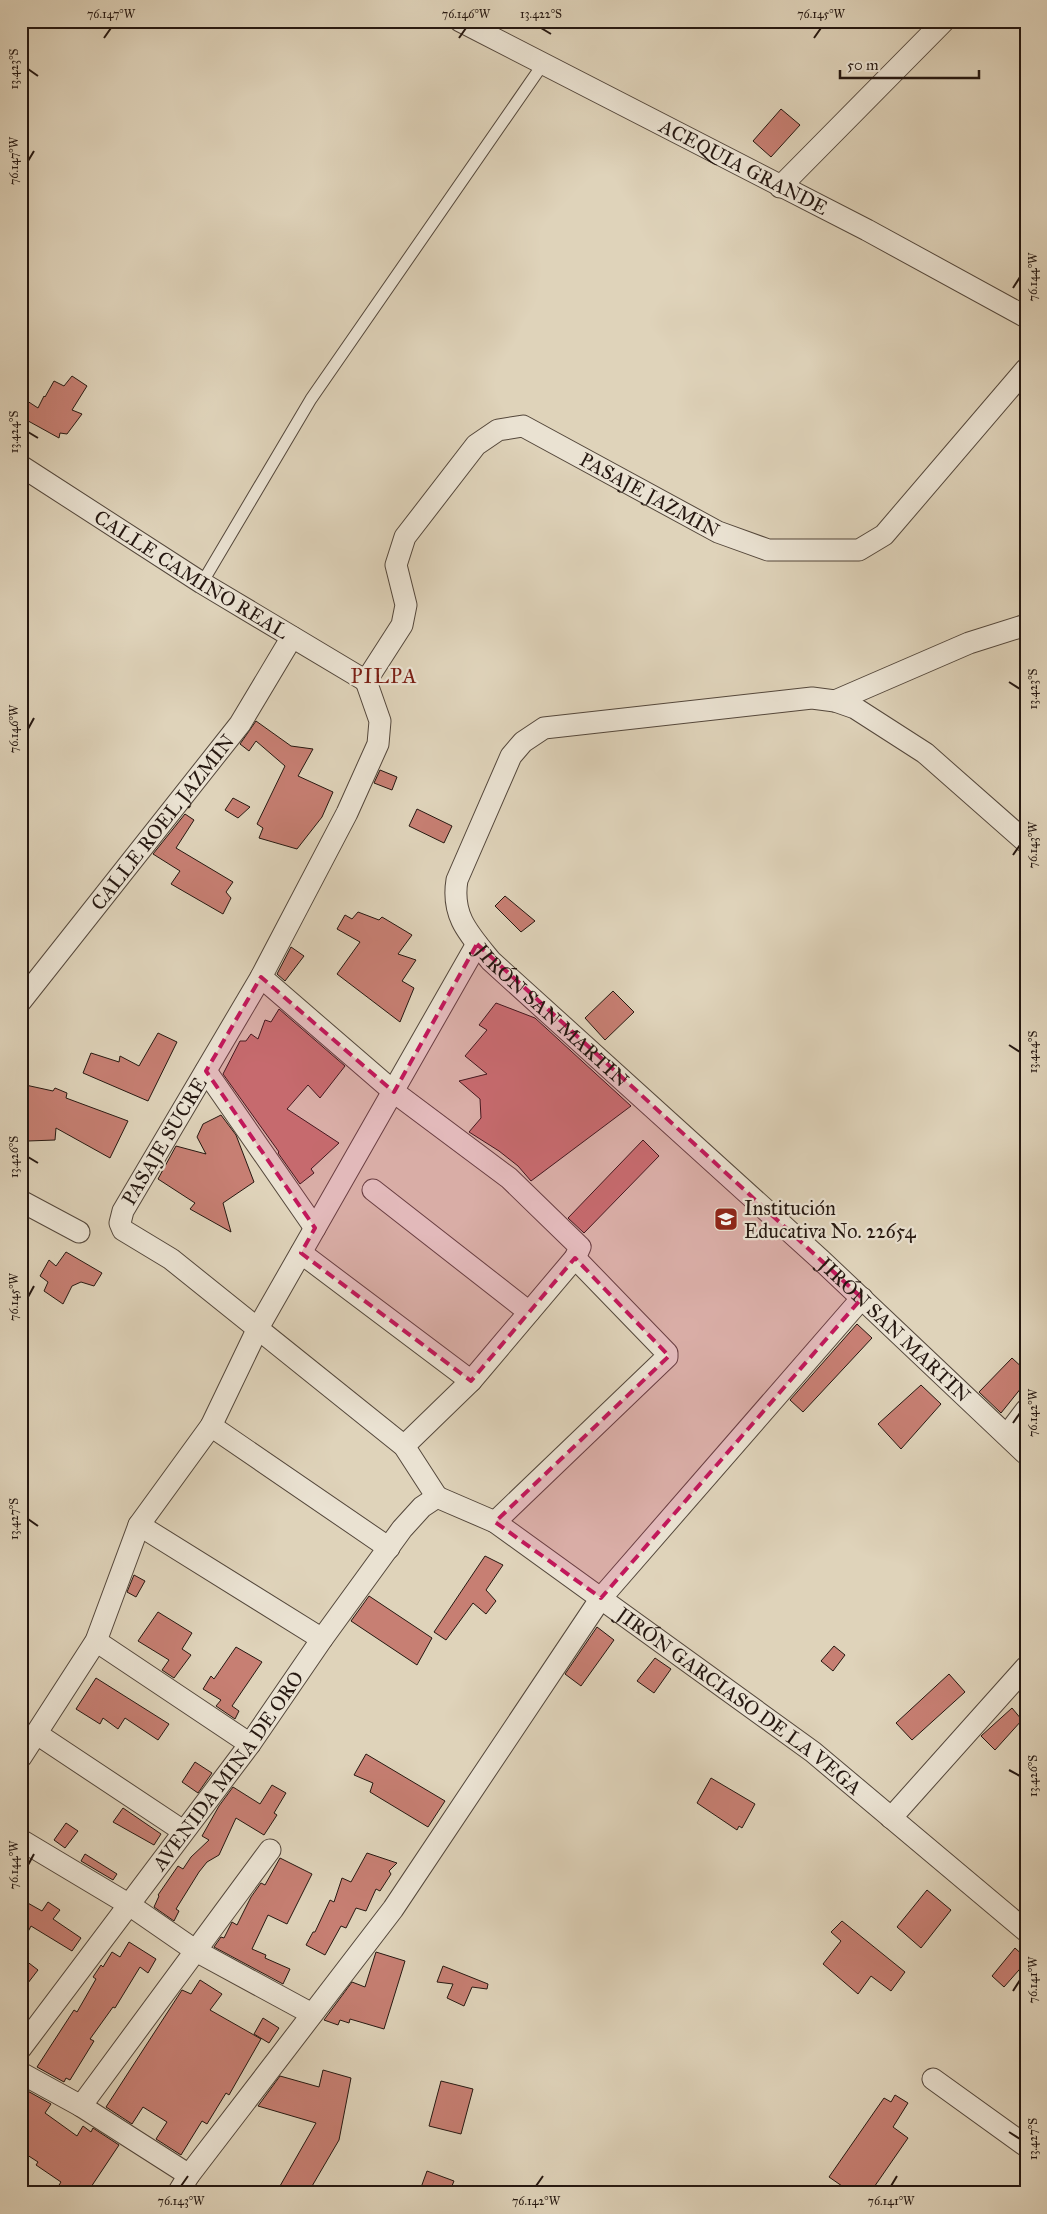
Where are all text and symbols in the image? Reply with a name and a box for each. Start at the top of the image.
text: 76.147°W [87,7,136,21]
text: 76.146°W [442,7,491,21]
text: 13.422°S [520,7,562,21]
text: 76.145°W [797,7,845,21]
scale bar [840,48,978,80]
text: 13.423°S [7,49,21,89]
text: 50 m [847,56,879,74]
street label: ACEQUIA GRANDE [655,113,832,220]
text: 76.147°W [7,136,21,185]
text: 76.144°W [1026,252,1040,301]
text: 13.424°S [7,411,21,453]
street label: PASAJE JAZMIN [576,447,724,543]
street label: CALLE CAMINO REAL [90,505,293,644]
district label: PILPA [350,663,418,689]
text: 13.423°S [1026,669,1040,709]
text: 76.146°W [7,704,21,753]
street label: CALLE ROEL JAZMIN [86,729,239,915]
text: 76.143°W [1026,821,1040,868]
street label: JIRÓN SAN MARTIN [468,937,634,1092]
text: 13.424°S [1026,1031,1040,1073]
street label: PASAJE SUCRE [116,1073,212,1210]
text: 13.426°S [7,1136,21,1178]
place label: Institución Educativa No. 22654 [744,1196,917,1243]
school or university icon: Institución Educativa No. 22654 [713,1206,739,1232]
street label: JIRÓN SAN MARTIN [812,1251,976,1407]
text: 76.145°W [7,1273,21,1321]
text: 76.142°W [1026,1388,1040,1437]
text: 13.427°S [7,1498,21,1540]
street label: JIRÓN GARCIASO DE LA VEGA [610,1601,867,1800]
street label: AVENIDA MINA DE ORO [147,1666,308,1876]
text: 13.426°S [1026,1755,1040,1797]
text: 76.144°W [7,1840,21,1889]
text: 76.141°W [1026,1956,1040,2003]
text: 13.427°S [1026,2118,1040,2160]
text: 76.143°W [158,2194,205,2208]
text: 76.142°W [512,2194,561,2208]
text: 76.141°W [868,2194,915,2208]

